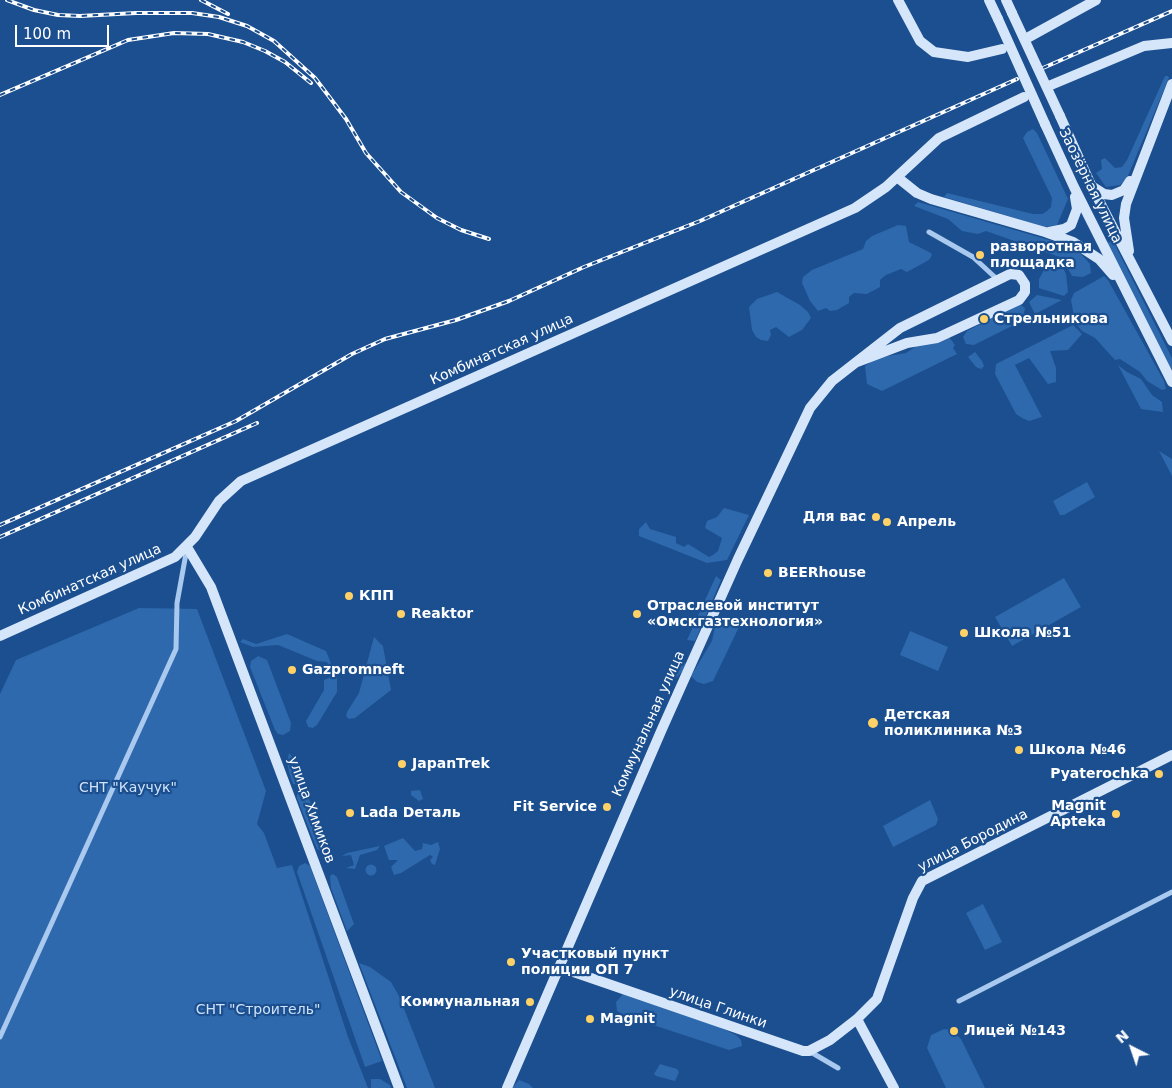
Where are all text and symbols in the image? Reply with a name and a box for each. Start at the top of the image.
scale bar [18,15,111,47]
text: 100 m [23,25,71,43]
street label: Заозёрная улица [1055,126,1125,246]
place label: разворотная площадка [990,239,1092,272]
marker: разворотная площадка [974,249,986,261]
street label: Комбинатская улица [428,311,576,389]
place label: Стрельникова [994,311,1108,327]
marker: Стрельникова [978,313,990,325]
place label: Для вас [803,509,866,525]
marker: Для вас [870,511,882,523]
place label: Апрель [897,514,956,530]
marker: Апрель [881,516,893,528]
street label: Комбинатская улица [16,541,164,619]
place label: BEERhouse [778,565,866,581]
marker: BEERhouse [762,567,774,579]
place label: КПП [359,588,394,604]
marker: КПП [343,590,355,602]
place label: Отраслевой институт «Омскгазтехнология» [647,598,823,630]
place label: Reaktor [411,606,473,622]
marker: Reaktor [395,608,407,620]
marker: Отраслевой институт «Омскгазтехнология» [631,608,643,620]
place label: Школа №51 [974,625,1071,641]
marker: Школа №51 [958,627,970,639]
street label: Коммунальная улица [609,648,689,800]
place label: Gazpromneft [302,662,404,678]
marker: Gazpromneft [286,664,298,676]
place label: Детская поликлиника №3 [884,707,1023,740]
marker: Детская поликлиника №3 [866,716,880,730]
place label: Школа №46 [1029,742,1126,758]
marker: Школа №46 [1013,744,1025,756]
street label: улица Химиков [284,754,338,866]
place label: JapanTrek [412,756,490,772]
marker: JapanTrek [396,758,408,770]
place label: Pyaterochka [1050,766,1149,782]
marker: Pyaterochka [1153,768,1165,780]
park label: СНТ "Каучук" [79,780,177,796]
place label: Magnit Apteka [1050,798,1106,830]
place label: Fit Service [513,799,597,815]
marker: Fit Service [601,801,613,813]
place label: Lada Dеталь [360,805,460,821]
street label: улица Бородина [915,806,1031,876]
marker: Lada Dеталь [344,807,356,819]
marker: Magnit Apteka [1110,808,1122,820]
place label: Участковый пункт полиции ОП 7 [521,946,669,979]
marker: Участковый пункт полиции ОП 7 [505,956,517,968]
street label: улица Глинки [667,983,769,1033]
place label: Коммунальная [401,994,520,1010]
marker: Коммунальная [524,996,536,1008]
park label: СНТ "Строитель" [196,1002,320,1018]
place label: Magnit [600,1011,655,1027]
marker: Magnit [584,1013,596,1025]
place label: Лицей №143 [964,1023,1066,1039]
north arrow [1107,1023,1157,1073]
marker: Лицей №143 [948,1025,960,1037]
text: N [1112,1027,1132,1047]

